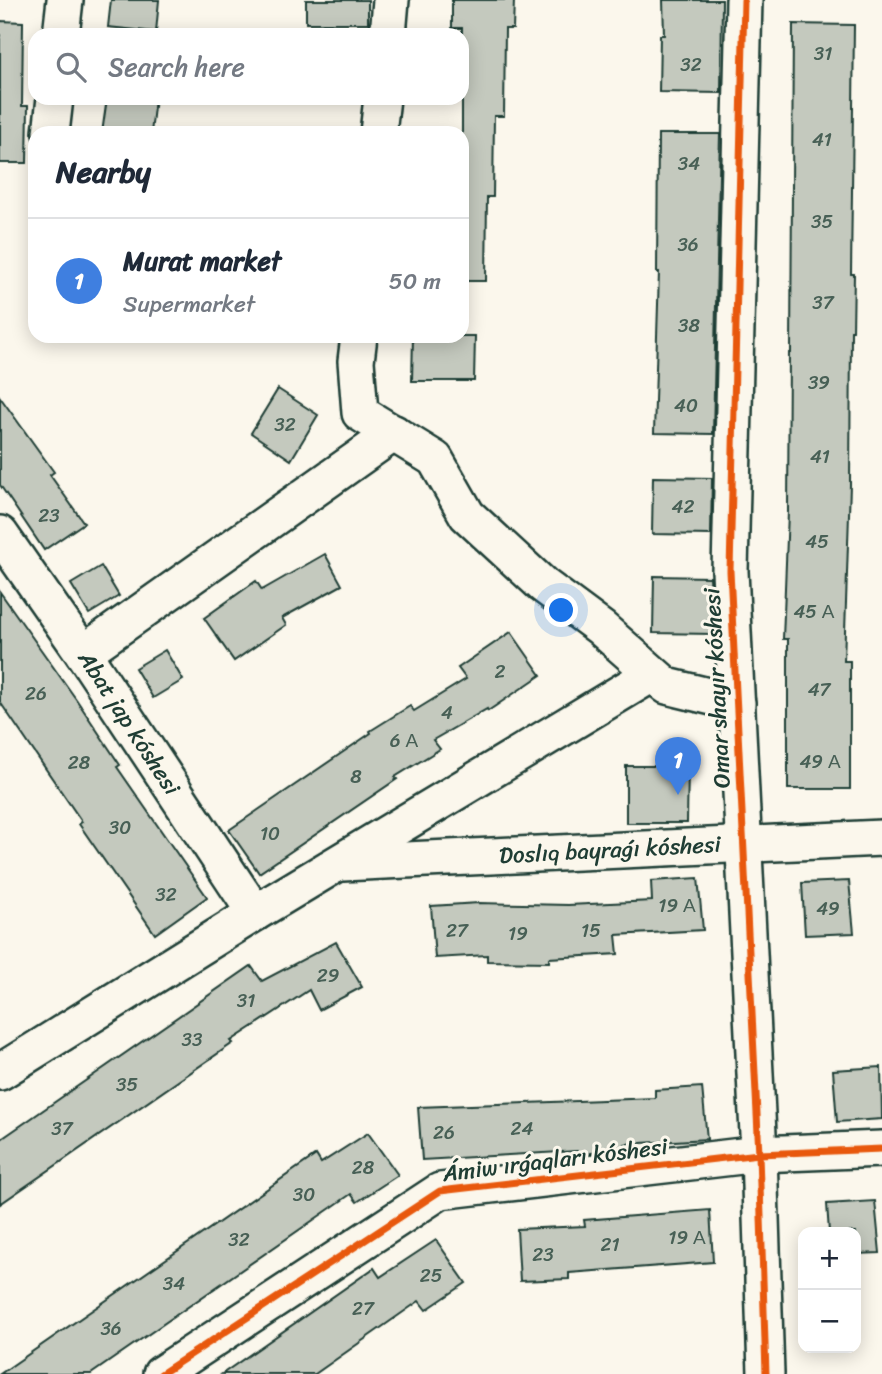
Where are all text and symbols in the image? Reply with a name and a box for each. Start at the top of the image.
search box [28,28,469,105]
house number: 31 [814,37,832,70]
text: Search here [108,44,245,90]
icon: search [52,48,90,86]
house number: 32 [680,48,702,81]
house number: 41 [812,123,832,156]
text: Nearby [56,145,151,199]
house number: 34 [678,147,700,180]
house number: 35 [811,205,833,238]
house number: 36 [677,228,699,261]
text: Murat market [123,238,281,284]
text: 1 [74,261,84,302]
text: 50 m [389,261,441,302]
text: Supermarket [123,284,255,325]
house number: 37 [812,286,835,319]
house number: 38 [678,309,700,342]
house number: 39 [808,366,830,399]
house number: 40 [674,389,698,422]
house number: 32 [274,408,296,441]
house number: 41 [810,440,830,473]
house number: 42 [672,490,694,523]
house number: 23 [38,499,60,532]
house number: 45 [805,525,829,558]
street label: Omar shayır kóshesi [691,586,743,789]
your location [544,593,578,627]
house number: 45 А [793,595,835,628]
street label: Abat jap kóshesi [66,641,192,804]
house number: 2 [495,655,506,688]
house number: 47 [808,673,832,706]
house number: 26 [25,677,47,710]
house number: 4 [441,696,453,729]
house number: 6 А [390,724,419,757]
pin: 1 [655,737,701,795]
house number: 49 А [799,745,841,778]
house number: 28 [68,746,91,779]
house number: 8 [350,760,362,793]
house number: 30 [109,811,131,844]
house number: 10 [260,817,280,850]
street label: Doslıq bayraǵı kóshesi [498,824,723,876]
house number: 32 [155,878,177,911]
house number: 19 А [658,889,696,922]
house number: 49 [816,892,840,925]
house number: 27 [446,914,469,947]
house number: 15 [581,914,601,947]
house number: 19 [508,917,528,950]
house number: 29 [317,959,339,992]
house number: 31 [237,984,255,1017]
house number: 33 [182,1023,203,1056]
house number: 35 [116,1068,138,1101]
house number: 37 [51,1112,74,1145]
house number: 24 [511,1112,534,1145]
house number: 26 [433,1116,455,1149]
street label: Ámiw ırǵaqları kóshesi [439,1126,670,1194]
house number: 28 [352,1151,375,1184]
house number: 30 [293,1178,315,1211]
house number: 19 А [668,1221,706,1254]
house number: 32 [228,1223,250,1256]
map controls [798,1227,861,1353]
button: + [798,1227,861,1290]
house number: 21 [600,1228,620,1261]
house number: 23 [532,1238,554,1271]
house number: 25 [420,1259,443,1292]
house number: 34 [163,1267,185,1300]
button: − [798,1290,861,1353]
house number: 27 [352,1292,375,1325]
house number: 36 [100,1312,122,1345]

